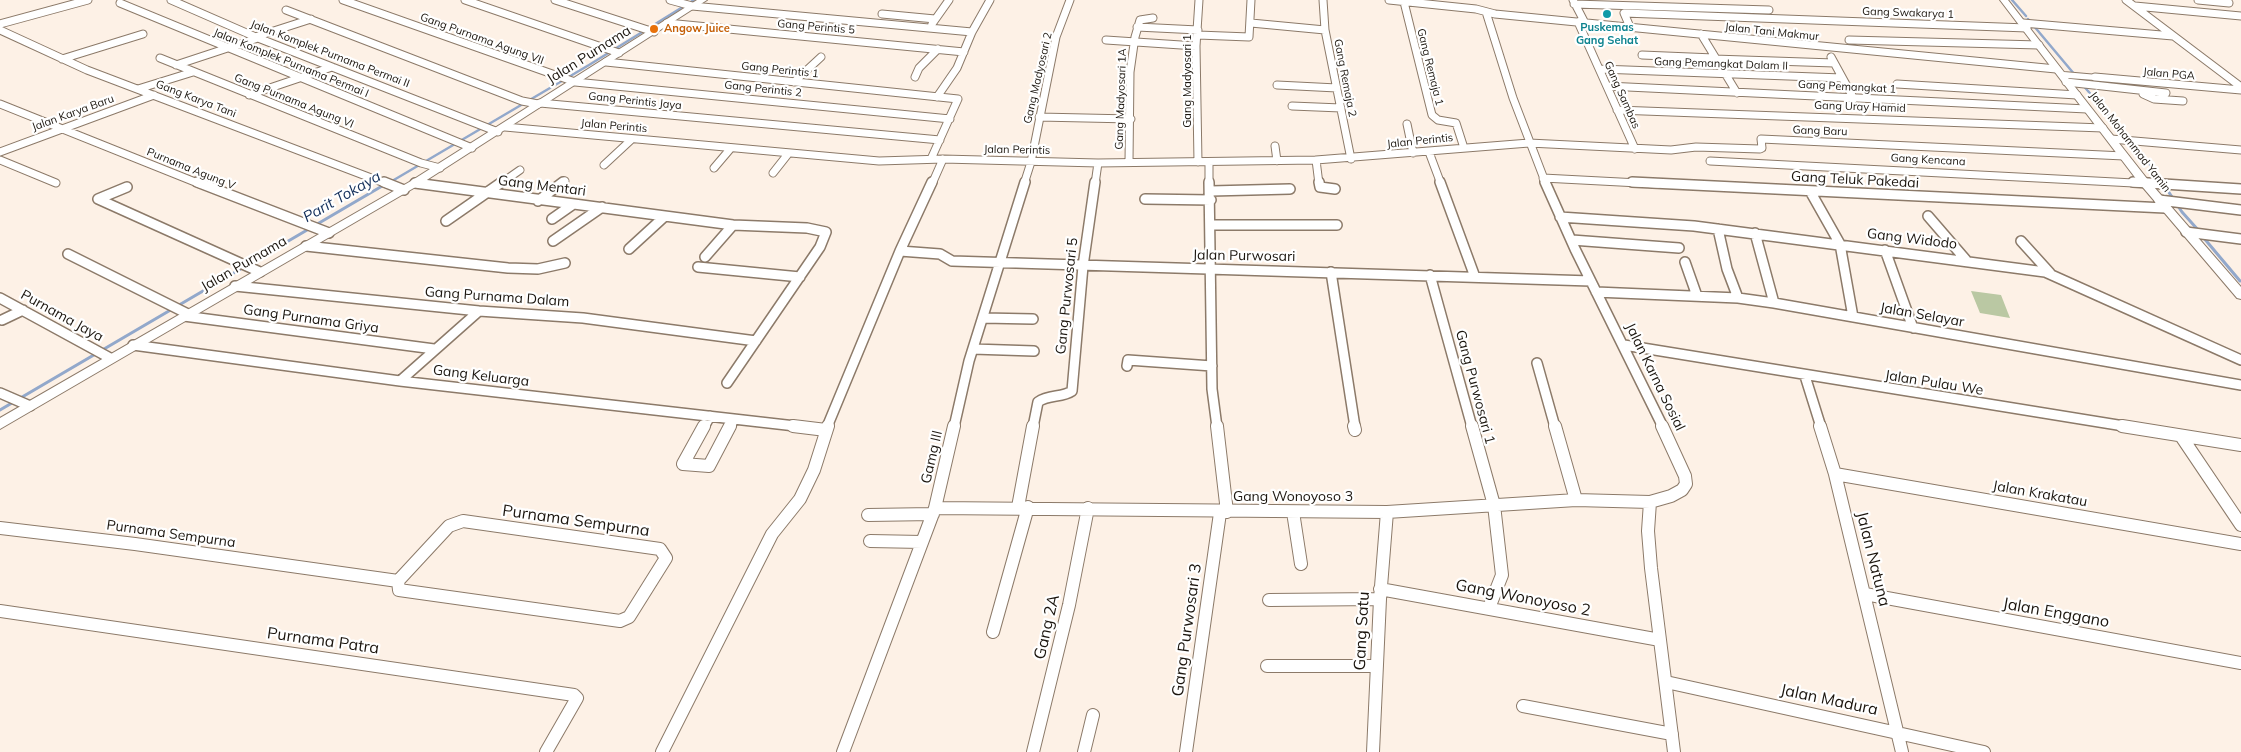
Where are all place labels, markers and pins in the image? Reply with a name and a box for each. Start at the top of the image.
marker: Puskemas Gang Sehat [1601,8,1613,20]
place label: Puskemas Gang Sehat [1576,21,1638,47]
place label: Angow Juice [664,22,730,36]
marker: Angow Juice [648,23,660,35]

